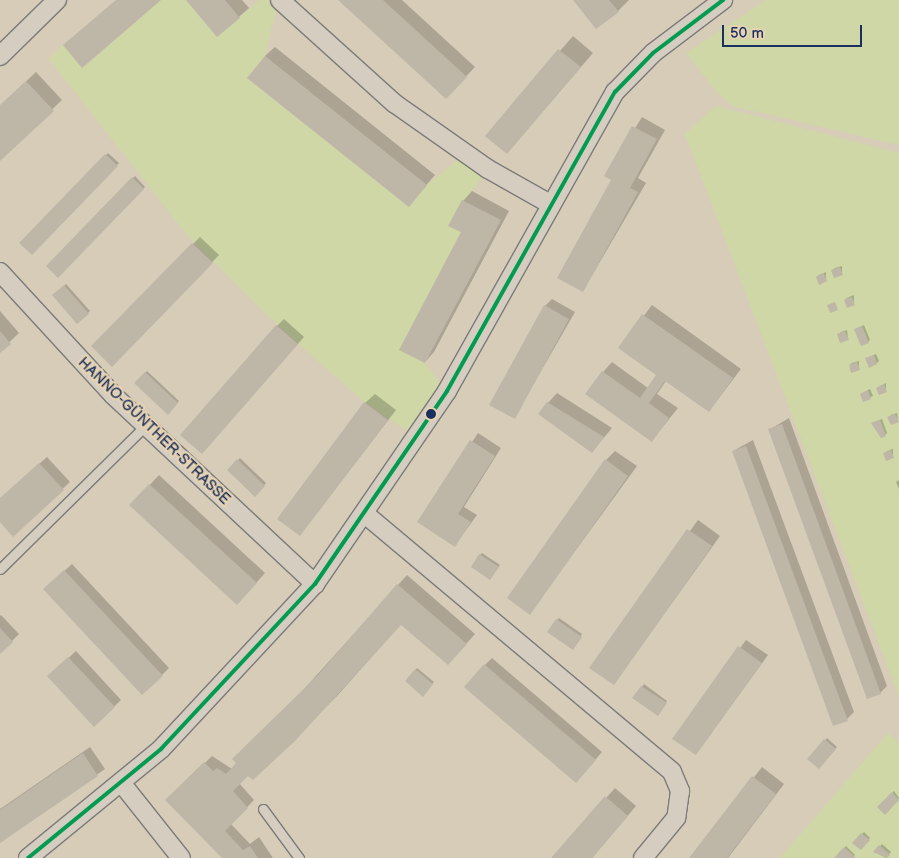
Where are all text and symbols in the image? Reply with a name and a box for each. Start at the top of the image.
scale bar [724,15,864,47]
text: 50 m [730,24,764,43]
street label: HANNO-GÜNTHER-STRASSE [74,354,234,508]
unlabelled marker [426,409,436,419]

